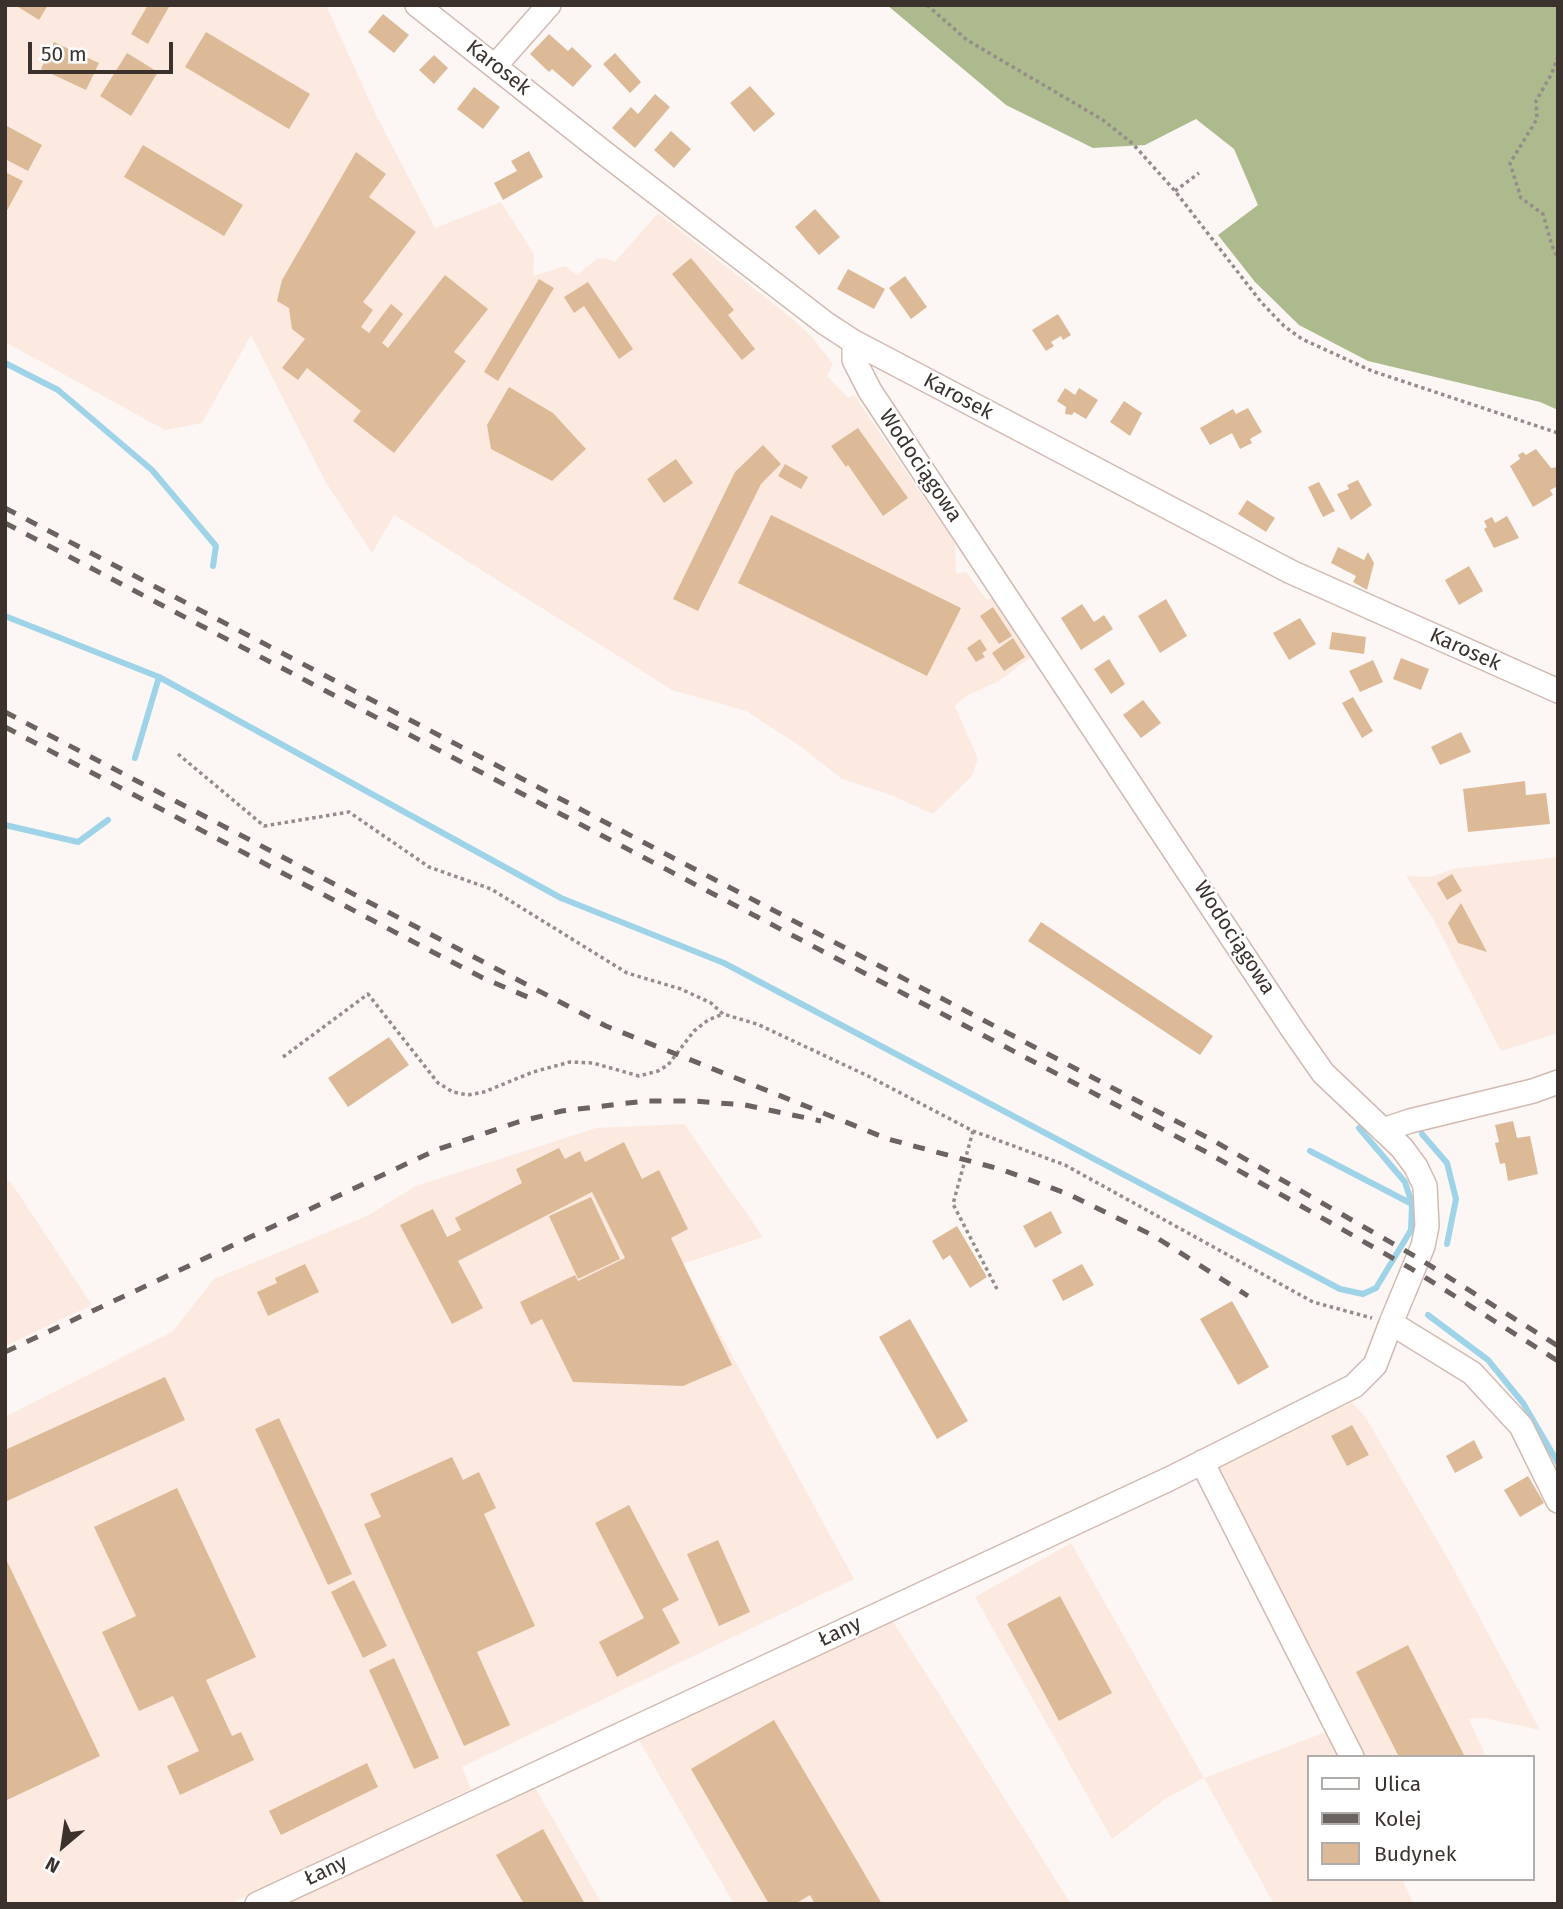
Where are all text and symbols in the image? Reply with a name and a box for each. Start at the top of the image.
scale bar [32,28,177,72]
street label: Karosek [461,35,535,101]
text: 50 m [41,41,87,67]
street label: Karosek [919,368,997,426]
street label: Wodociągowa [873,405,967,527]
street label: Karosek [1425,623,1505,677]
street label: Wodociągowa [1188,876,1280,1000]
street label: Łany [815,1611,865,1653]
legend [1308,1755,1535,1881]
text: Ulica [1374,1771,1421,1797]
text: Kolej [1374,1806,1422,1832]
north arrow [28,1811,98,1881]
text: Budynek [1374,1841,1456,1867]
street label: Łany [301,1850,351,1892]
text: N [41,1852,64,1878]

